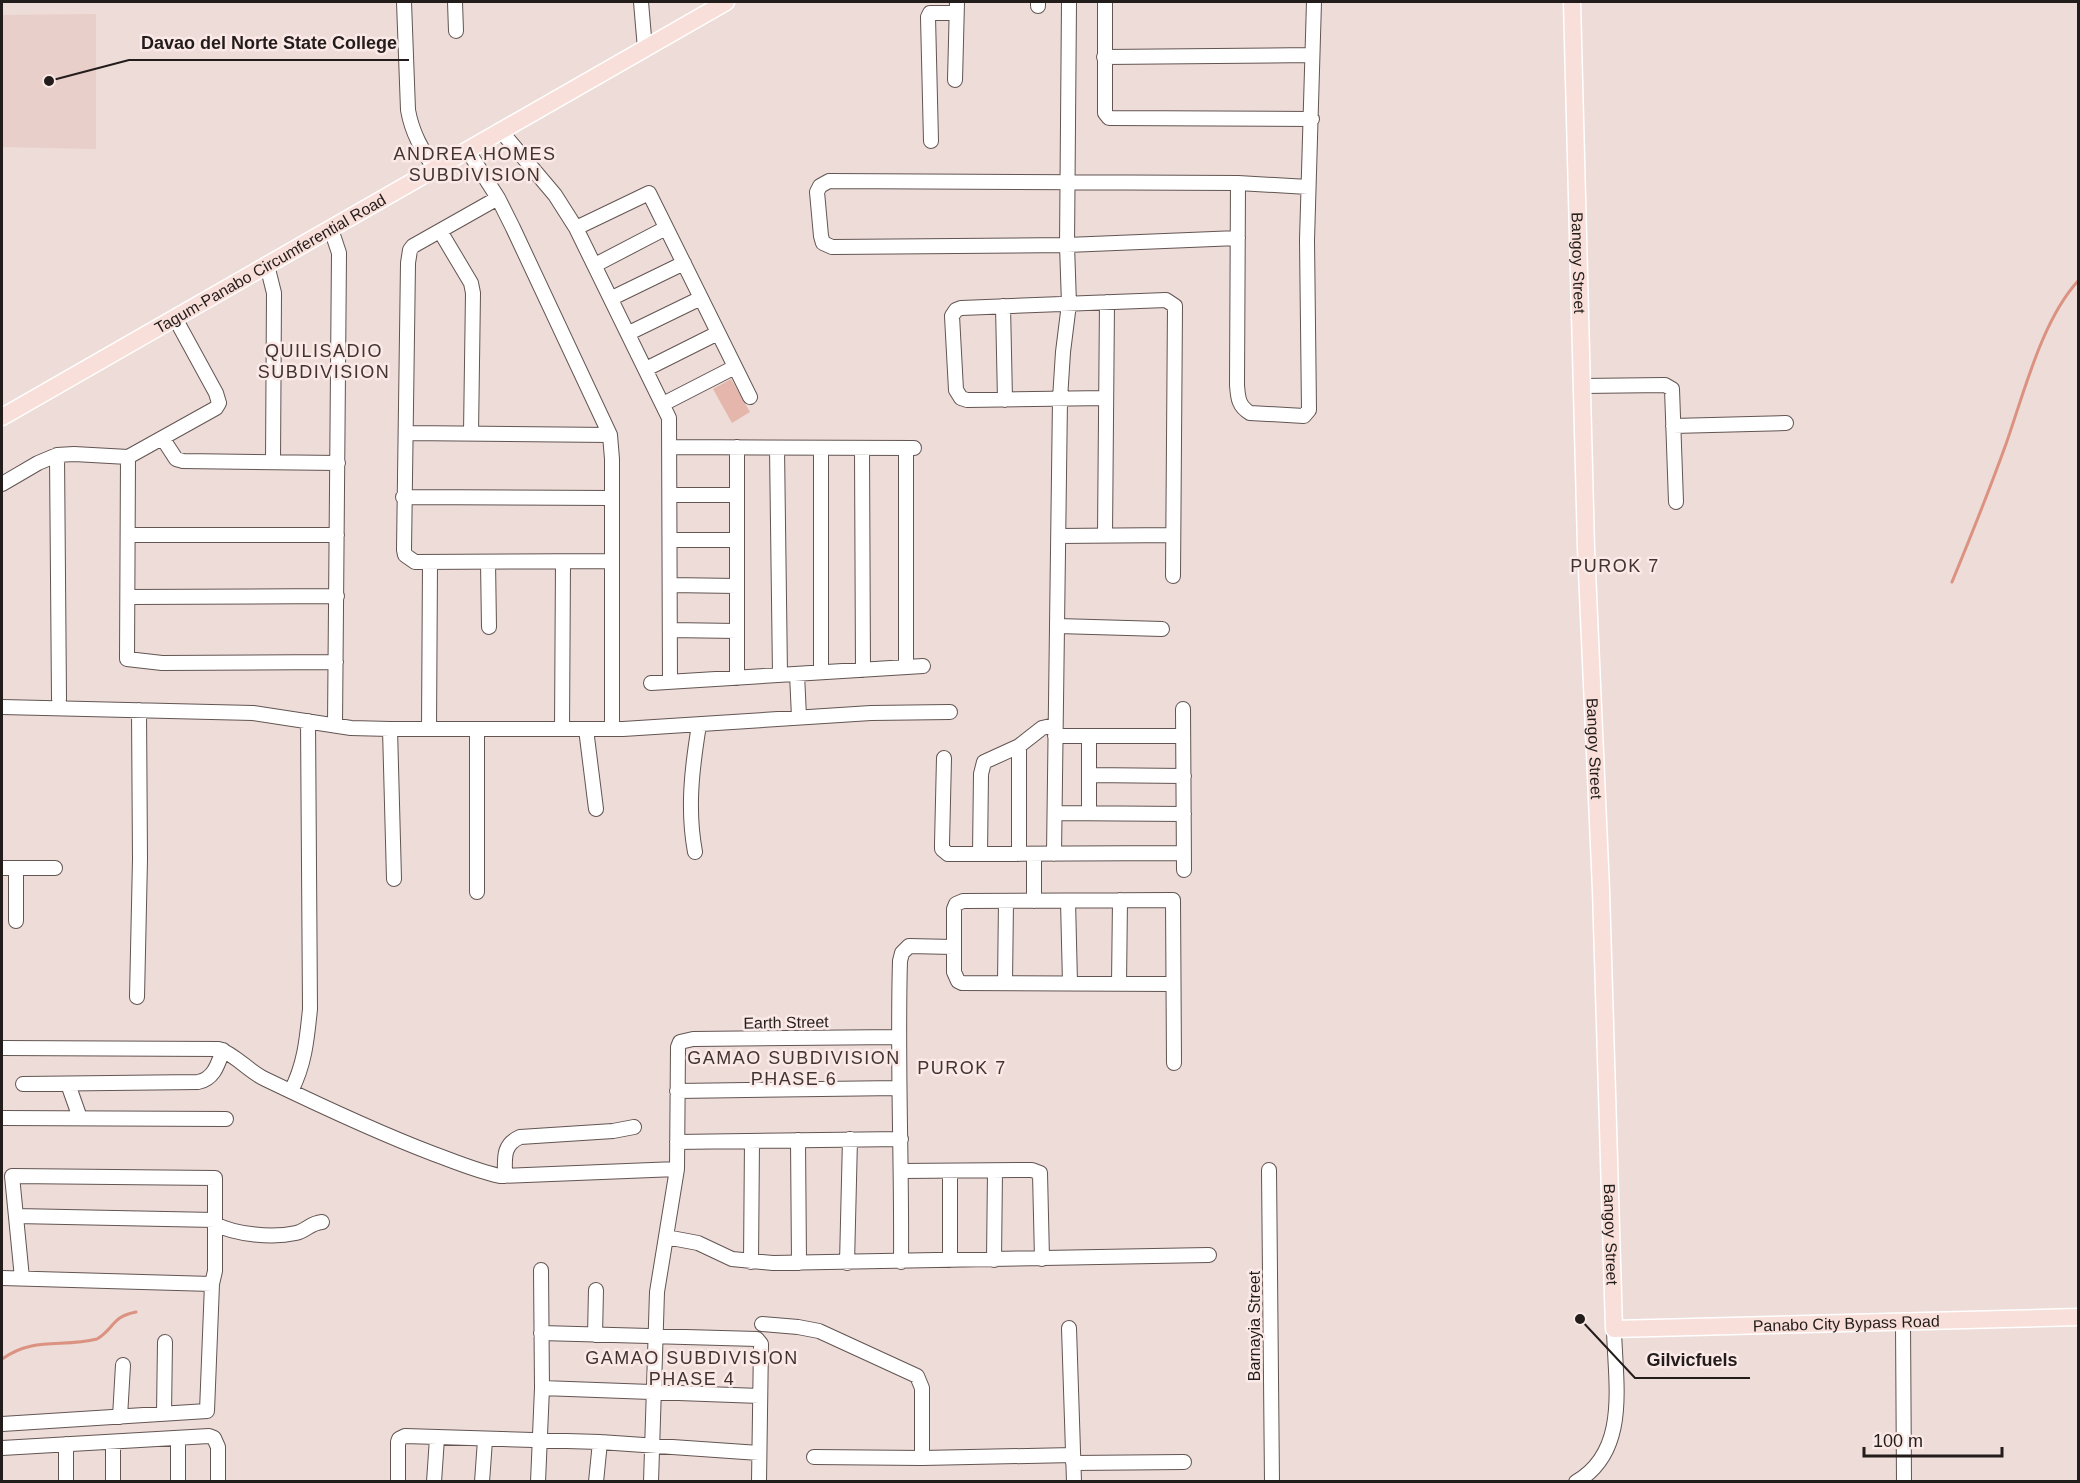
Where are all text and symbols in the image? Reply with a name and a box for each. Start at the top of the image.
callout: Davao del Norte State College [129,24,409,60]
text: Davao del Norte State College [141,33,397,53]
district label: ANDREA HOMES SUBDIVISION [393,144,557,185]
street label: Tagum-Panabo Circumferential Road [152,191,389,337]
street label: Bangoy Street [1568,212,1588,314]
district label: QUILISADIO SUBDIVISION [258,341,390,382]
district label: PUROK 7 [1570,556,1660,576]
street label: Bangoy Street [1584,698,1605,800]
street label: Earth Street [743,1013,829,1032]
district label: GAMAO SUBDIVISION PHASE 6 [687,1048,901,1089]
district label: PUROK 7 [917,1058,1007,1078]
street label: Bangoy Street [1601,1183,1621,1286]
street label: Barnayia Street [1246,1270,1263,1381]
street label: Panabo City Bypass Road [1753,1313,1940,1334]
callout: Gilvicfuels [1635,1342,1750,1378]
district label: GAMAO SUBDIVISION PHASE 4 [585,1348,799,1389]
text: Gilvicfuels [1646,1350,1738,1370]
scale bar [1864,1420,2002,1458]
text: 100 m [1873,1431,1923,1451]

